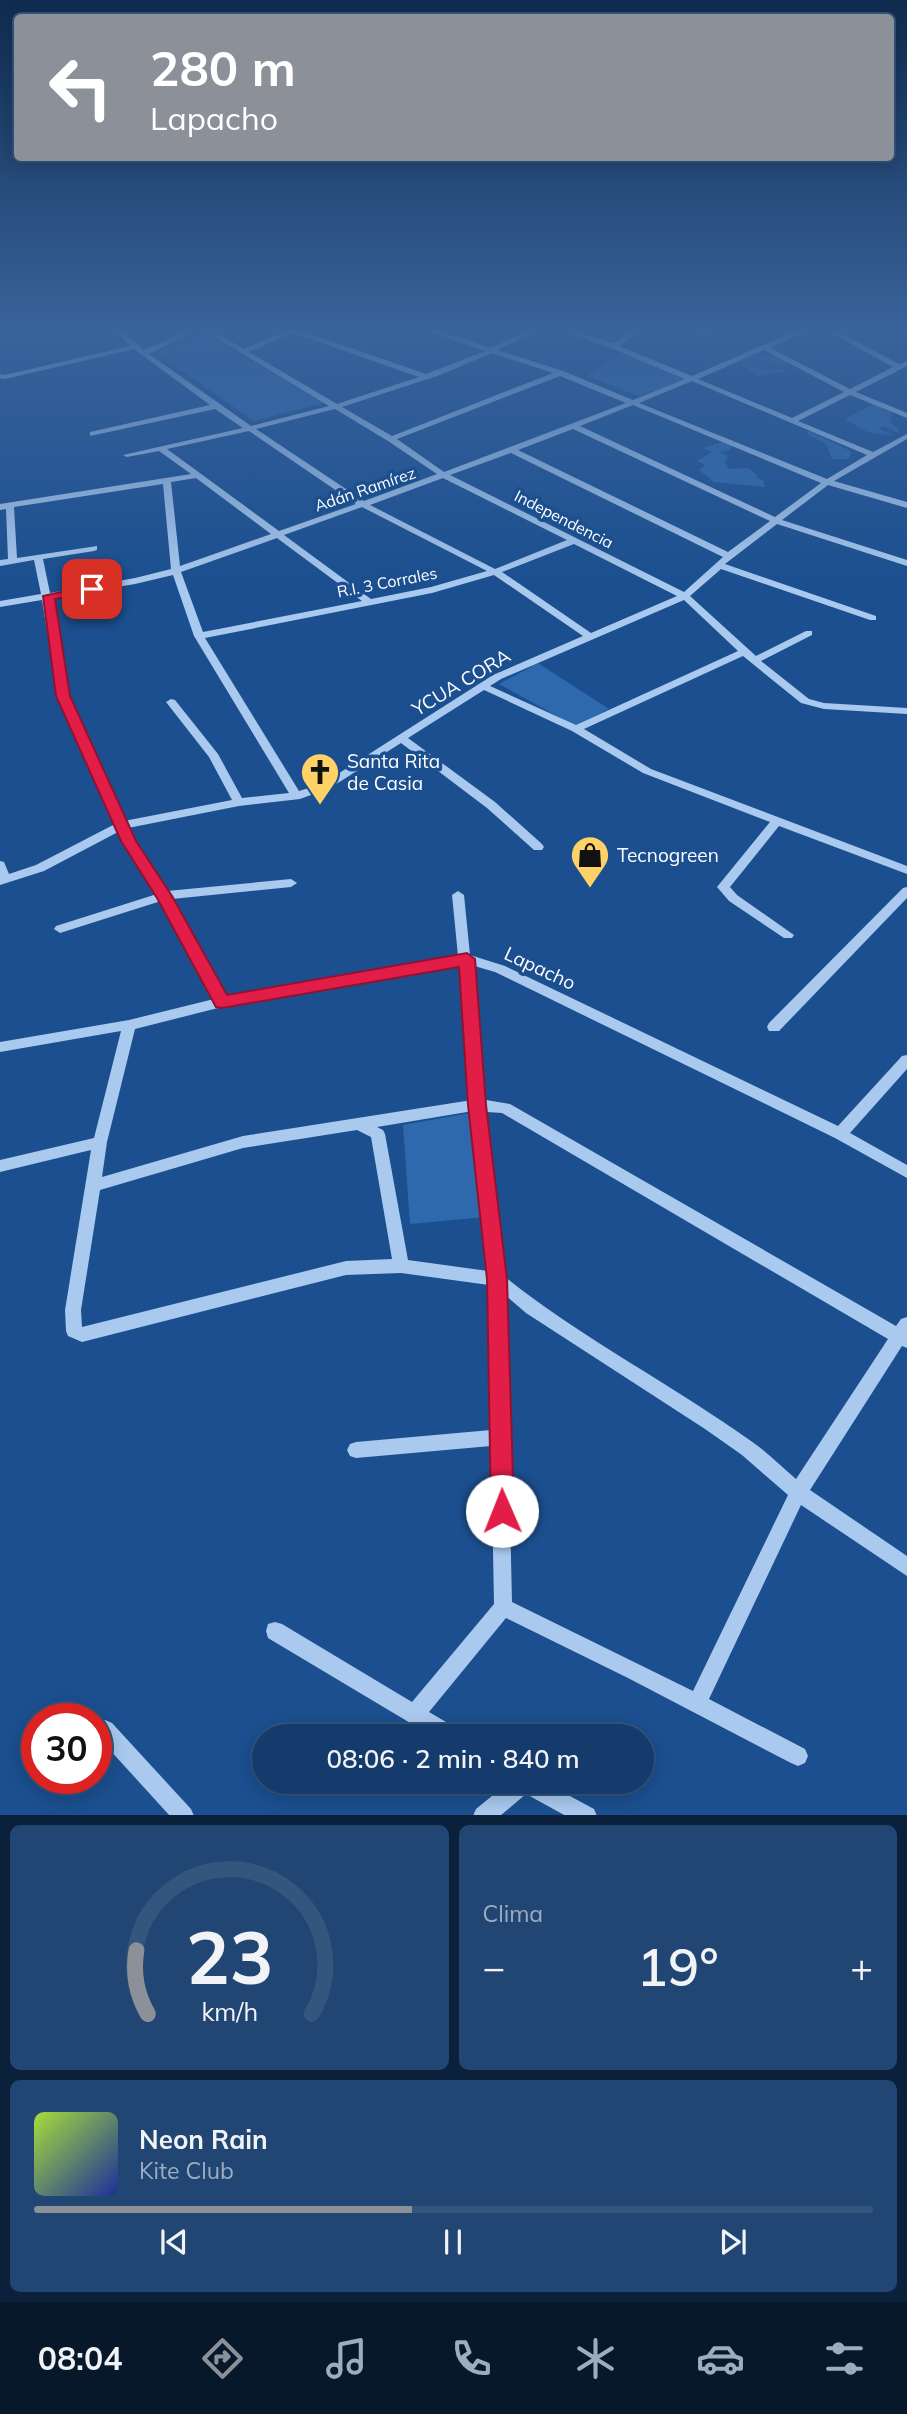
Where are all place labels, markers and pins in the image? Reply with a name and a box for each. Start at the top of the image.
pin [62,559,122,619]
place label: Santa Rita de Casia [347,749,440,795]
church icon: Santa Rita de Casia [299,751,341,806]
shop icon: Tecnogreen [569,834,611,889]
place label: Tecnogreen [617,843,719,867]

